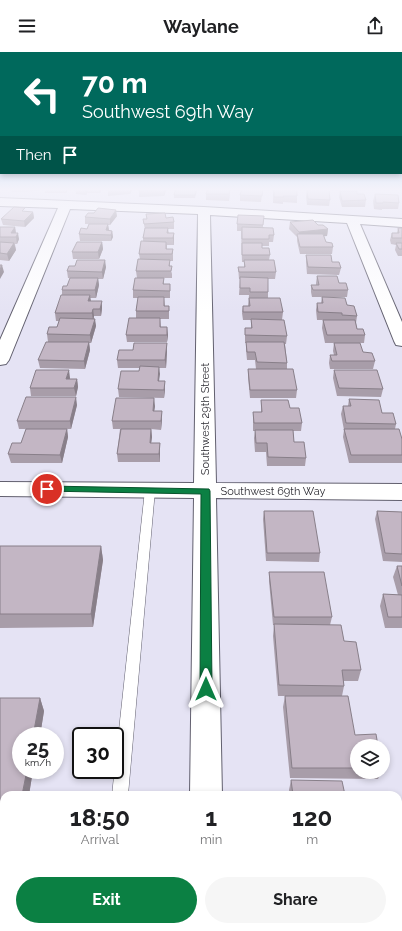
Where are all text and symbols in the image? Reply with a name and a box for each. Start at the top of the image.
icon: menu [16,15,38,37]
icon: share [364,15,386,37]
text: Waylane [163,16,239,37]
text: 70 m [82,67,148,100]
icon: left [16,68,68,120]
text: Southwest 69th Way [82,101,254,122]
icon: arrive [59,144,81,166]
text: Then [16,146,51,164]
street label: Southwest 29th Street [199,363,212,475]
pin [30,472,64,506]
icon: arrive [36,478,58,500]
street label: Southwest 69th Way [220,485,326,498]
position arrow [185,668,227,710]
speed limit sign: 30 [72,727,124,779]
text: 25 [27,736,49,760]
map controls [350,739,390,779]
button: layers [350,739,390,779]
text: km/h [25,757,51,768]
text: 18:50 [70,803,130,832]
text: 1 [205,803,217,832]
text: 120 [292,803,332,832]
text: Arrival [81,832,119,847]
text: min [200,832,222,847]
text: m [306,832,318,847]
button: Exit [16,877,197,923]
button: Share [205,877,386,923]

